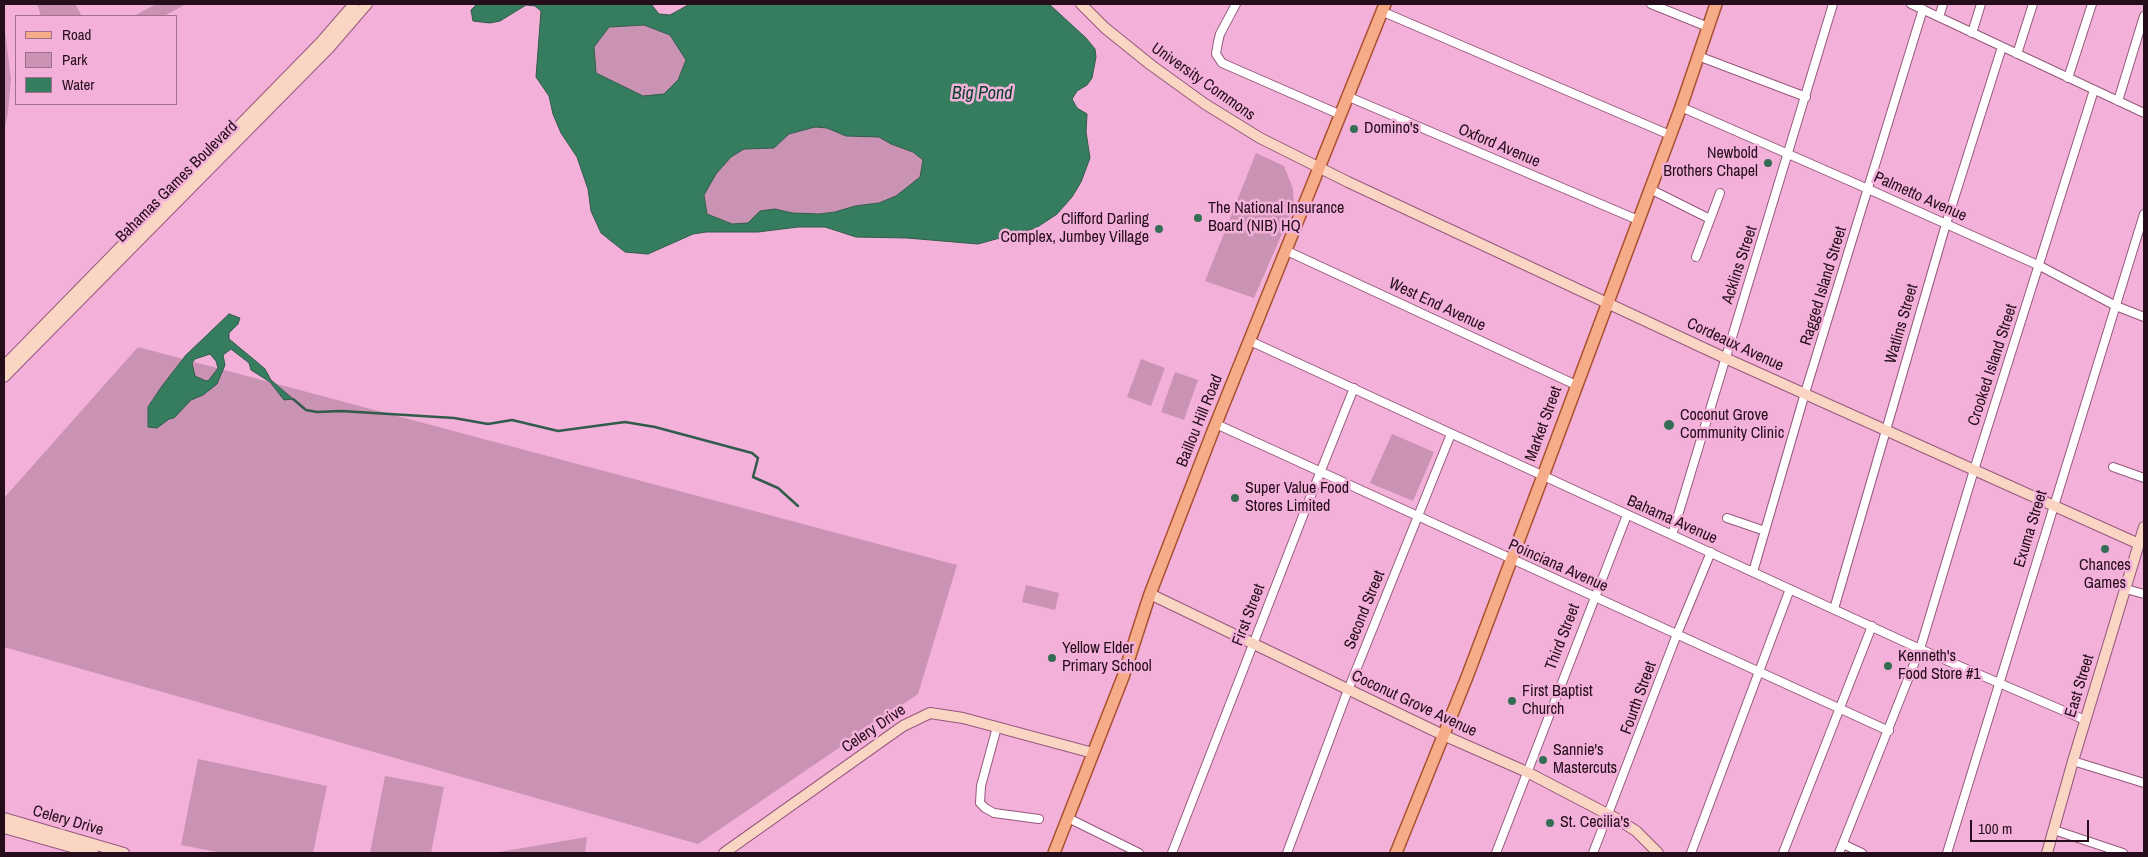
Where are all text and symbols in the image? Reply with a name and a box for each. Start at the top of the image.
legend [15,15,178,105]
text: Road [62,24,91,45]
street label: University Commons [1147,39,1259,125]
text: Park [62,49,87,70]
text: Water [62,74,94,95]
water label: Big Pond [952,83,1012,105]
street label: Bahamas Games Boulevard [112,117,242,247]
place label: Domino's [1364,119,1419,139]
street label: Oxford Avenue [1455,120,1543,172]
marker: Domino's [1348,123,1360,135]
place label: Newbold Brothers Chapel [1663,144,1758,182]
marker: Newbold Brothers Chapel [1762,157,1774,169]
street label: Palmetto Avenue [1871,168,1969,226]
place label: The National Insurance Board (NIB) HQ [1208,199,1344,237]
place label: Clifford Darling Complex, Jumbey Village [1000,210,1149,248]
marker: The National Insurance Board (NIB) HQ [1192,212,1204,224]
marker: Clifford Darling Complex, Jumbey Village [1153,223,1165,235]
street label: Acklins Street [1718,224,1762,306]
street label: Ragged Island Street [1797,224,1851,348]
street label: West End Avenue [1386,274,1488,336]
street label: Watlins Street [1881,282,1923,366]
street label: Crooked Island Street [1964,302,2022,428]
street label: Cordeaux Avenue [1683,314,1787,376]
street label: Baillou Hill Road [1173,372,1227,470]
street label: Market Street [1522,384,1566,464]
place label: Coconut Grove Community Clinic [1680,406,1784,444]
marker: Coconut Grove Community Clinic [1662,418,1676,432]
place label: Super Value Food Stores Limited [1245,479,1349,517]
street label: Exuma Street [2010,488,2052,570]
marker: Super Value Food Stores Limited [1229,492,1241,504]
street label: Bahama Avenue [1624,492,1720,548]
street label: Poinciana Avenue [1505,535,1611,597]
marker: Chances Games [2099,543,2111,555]
place label: Chances Games [2079,556,2131,594]
street label: Second Street [1341,568,1389,652]
street label: First Street [1228,581,1270,649]
street label: Third Street [1542,601,1584,673]
place label: Yellow Elder Primary School [1062,639,1152,677]
place label: Kenneth's Food Store #1 [1898,647,1981,685]
marker: Yellow Elder Primary School [1046,652,1058,664]
street label: East Street [2061,652,2099,720]
street label: Fourth Street [1617,659,1661,737]
marker: Kenneth's Food Store #1 [1882,660,1894,672]
street label: Coconut Grove Avenue [1348,667,1480,741]
place label: First Baptist Church [1522,682,1593,720]
marker: First Baptist Church [1506,695,1518,707]
street label: Celery Drive [838,701,910,757]
place label: Sannie's Mastercuts [1553,741,1617,779]
marker: Sannie's Mastercuts [1537,754,1549,766]
street label: Celery Drive [30,802,106,840]
scale bar [1973,810,2092,842]
place label: St. Cecilia's [1560,813,1630,833]
marker: St. Cecilia's [1544,817,1556,829]
text: 100 m [1978,818,2012,839]

